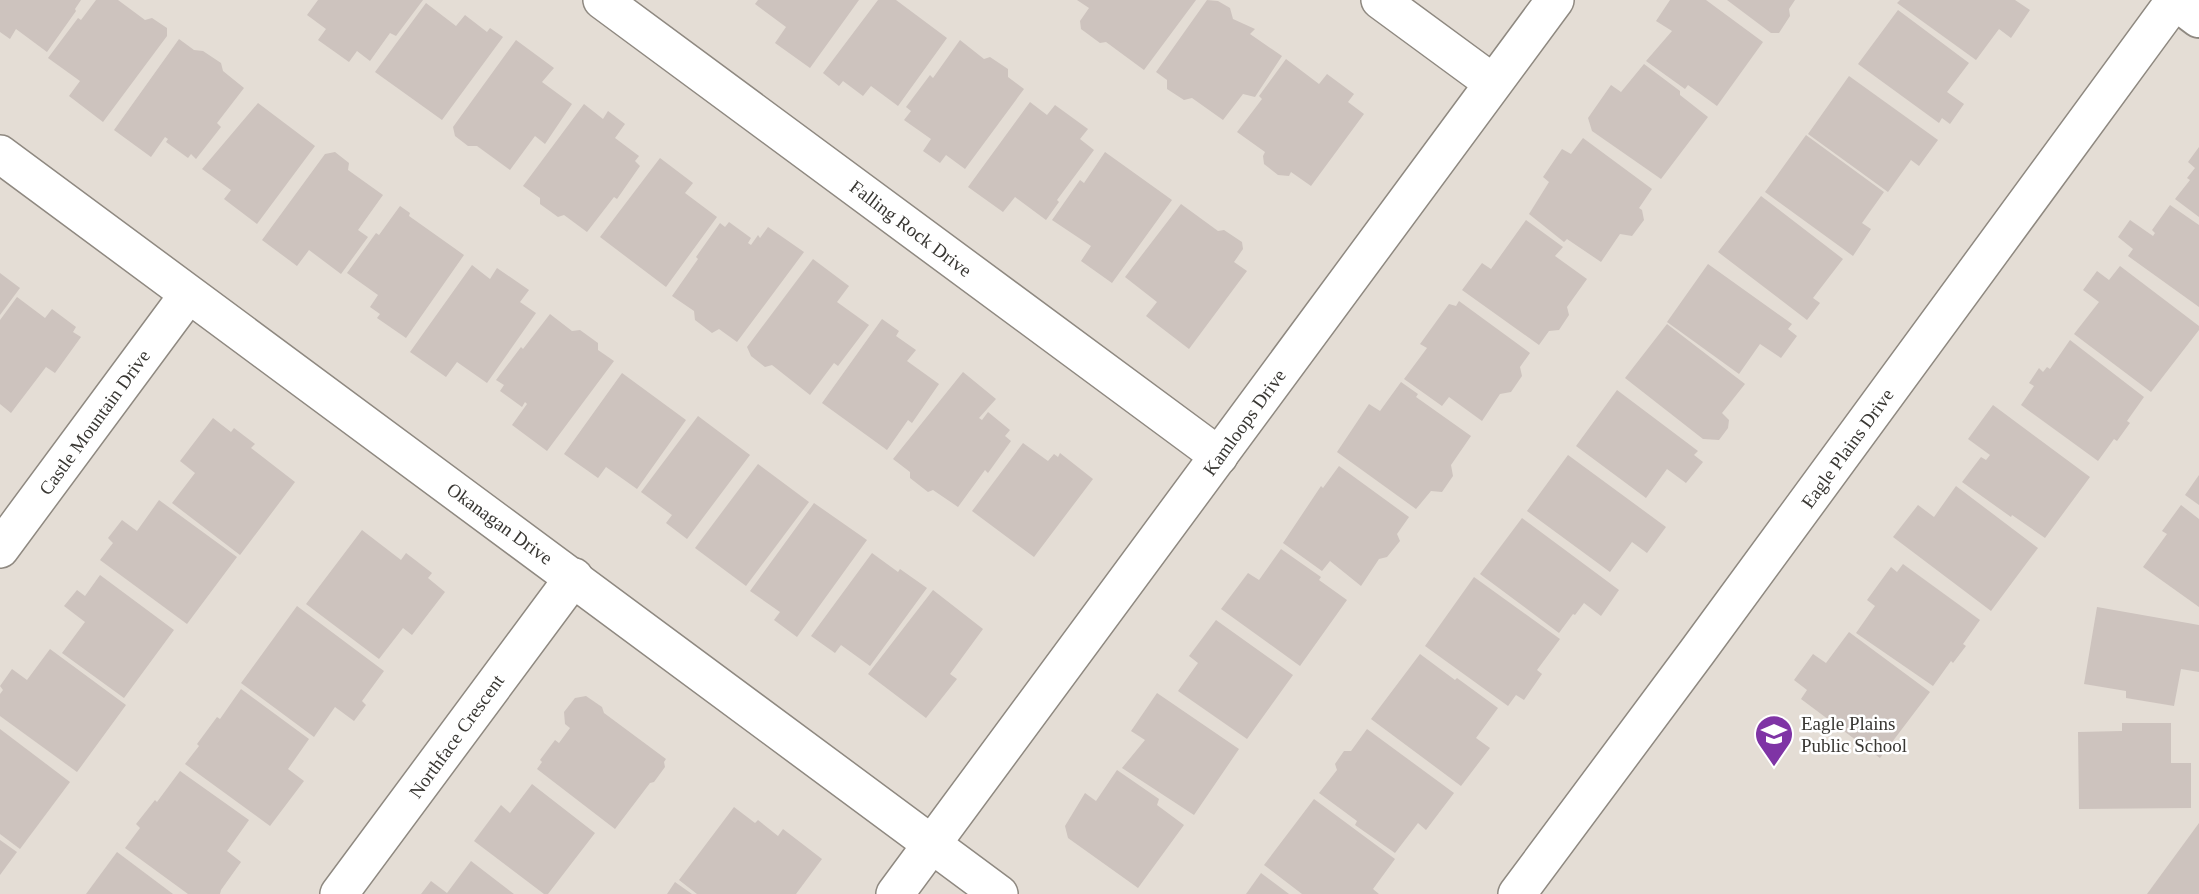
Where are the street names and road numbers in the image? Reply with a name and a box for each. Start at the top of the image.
street label: Falling Rock Drive [846,176,976,281]
street label: Castle Mountain Drive [35,346,154,499]
street label: Kamloops Drive [1199,365,1290,479]
street label: Eagle Plains Drive [1797,384,1898,512]
street label: Okanagan Drive [443,478,556,569]
street label: Northface Crescent [405,670,509,802]

